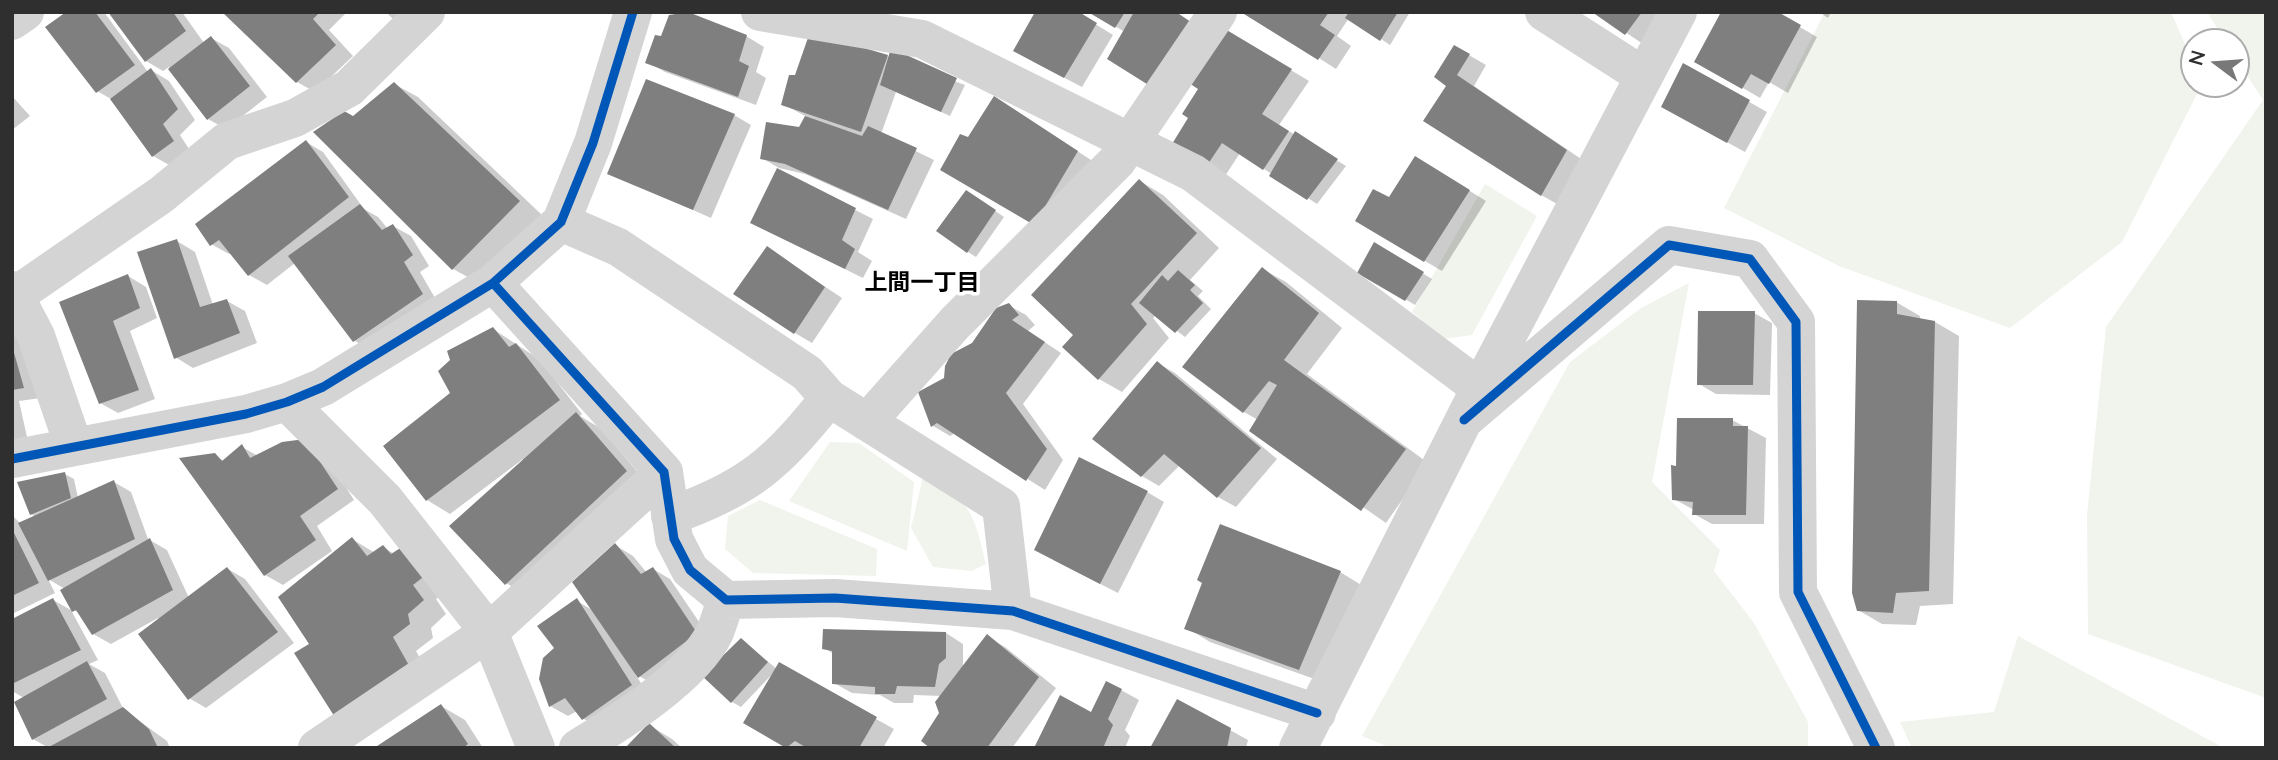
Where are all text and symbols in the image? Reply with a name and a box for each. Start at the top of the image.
north arrow [2180,28,2250,98]
text: N [2183,47,2209,68]
district label: 上間一丁目 [865,269,979,297]

